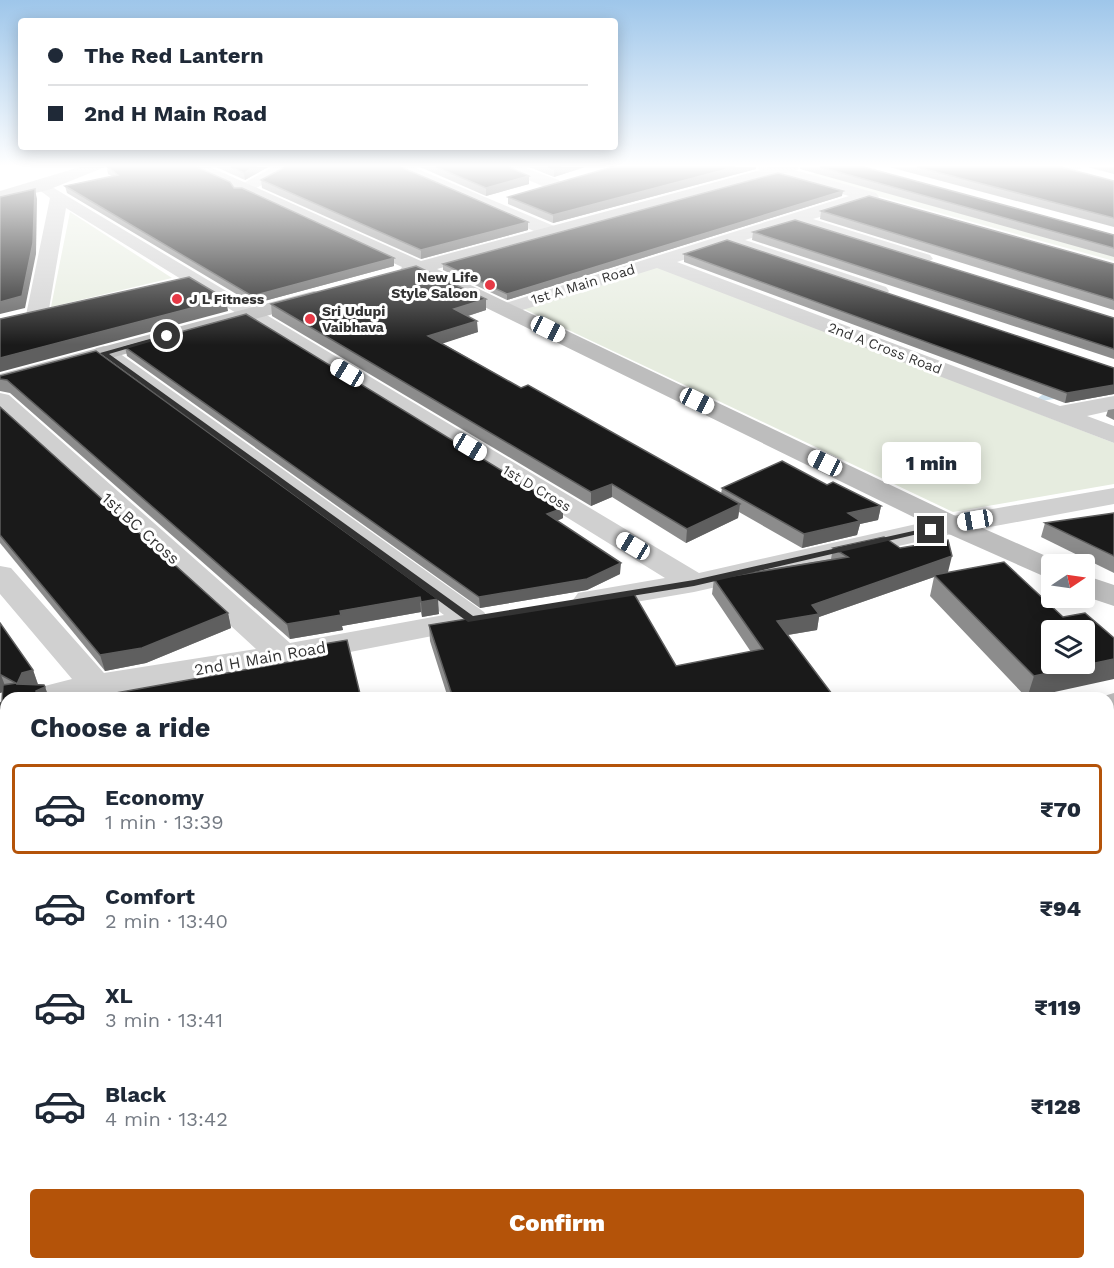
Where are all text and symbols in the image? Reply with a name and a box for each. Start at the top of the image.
text: The Red Lantern [84,43,264,68]
text: 2nd H Main Road [84,101,267,126]
street label: 1st A Main Road [529,261,637,307]
place label: New Life Style Saloon [391,269,478,301]
marker: New Life Style Saloon [483,278,497,292]
place label: J L Fitness [189,291,265,307]
marker: J L Fitness [170,292,184,306]
place label: Sri Udupi Vaibhava [322,303,385,335]
marker: Sri Udupi Vaibhava [303,312,317,326]
car [528,313,568,345]
street label: 2nd A Cross Road [826,319,944,377]
route start [153,322,180,349]
car [327,356,367,390]
car [677,385,717,417]
car [450,430,490,464]
callout: 1 min [882,443,980,485]
car [805,447,845,479]
text: 1 min [906,451,957,475]
street label: 1st D Cross [500,461,574,515]
street label: 1st BC Cross [98,489,183,568]
car [956,508,994,532]
route end [917,516,944,543]
car [613,529,653,563]
north arrow [1041,554,1095,608]
map controls [1041,554,1095,674]
button: layers [1041,620,1095,674]
street label: 2nd H Main Road [193,638,327,679]
text: Choose a ride [30,712,210,744]
icon: car [33,782,87,836]
text: Economy [105,785,204,810]
text: ₹70 [1040,797,1081,822]
text: 1 min · 13:39 [105,810,224,834]
icon: car [33,881,87,935]
text: Comfort [105,884,195,909]
text: ₹94 [1039,896,1081,921]
text: 2 min · 13:40 [105,909,228,933]
icon: car [33,980,87,1034]
text: XL [105,983,133,1008]
text: ₹119 [1034,995,1081,1020]
text: 3 min · 13:41 [105,1008,223,1032]
icon: car [33,1079,87,1133]
text: Black [105,1082,166,1107]
text: ₹128 [1031,1094,1081,1119]
text: 4 min · 13:42 [105,1107,228,1131]
button: Confirm [30,1189,1084,1258]

